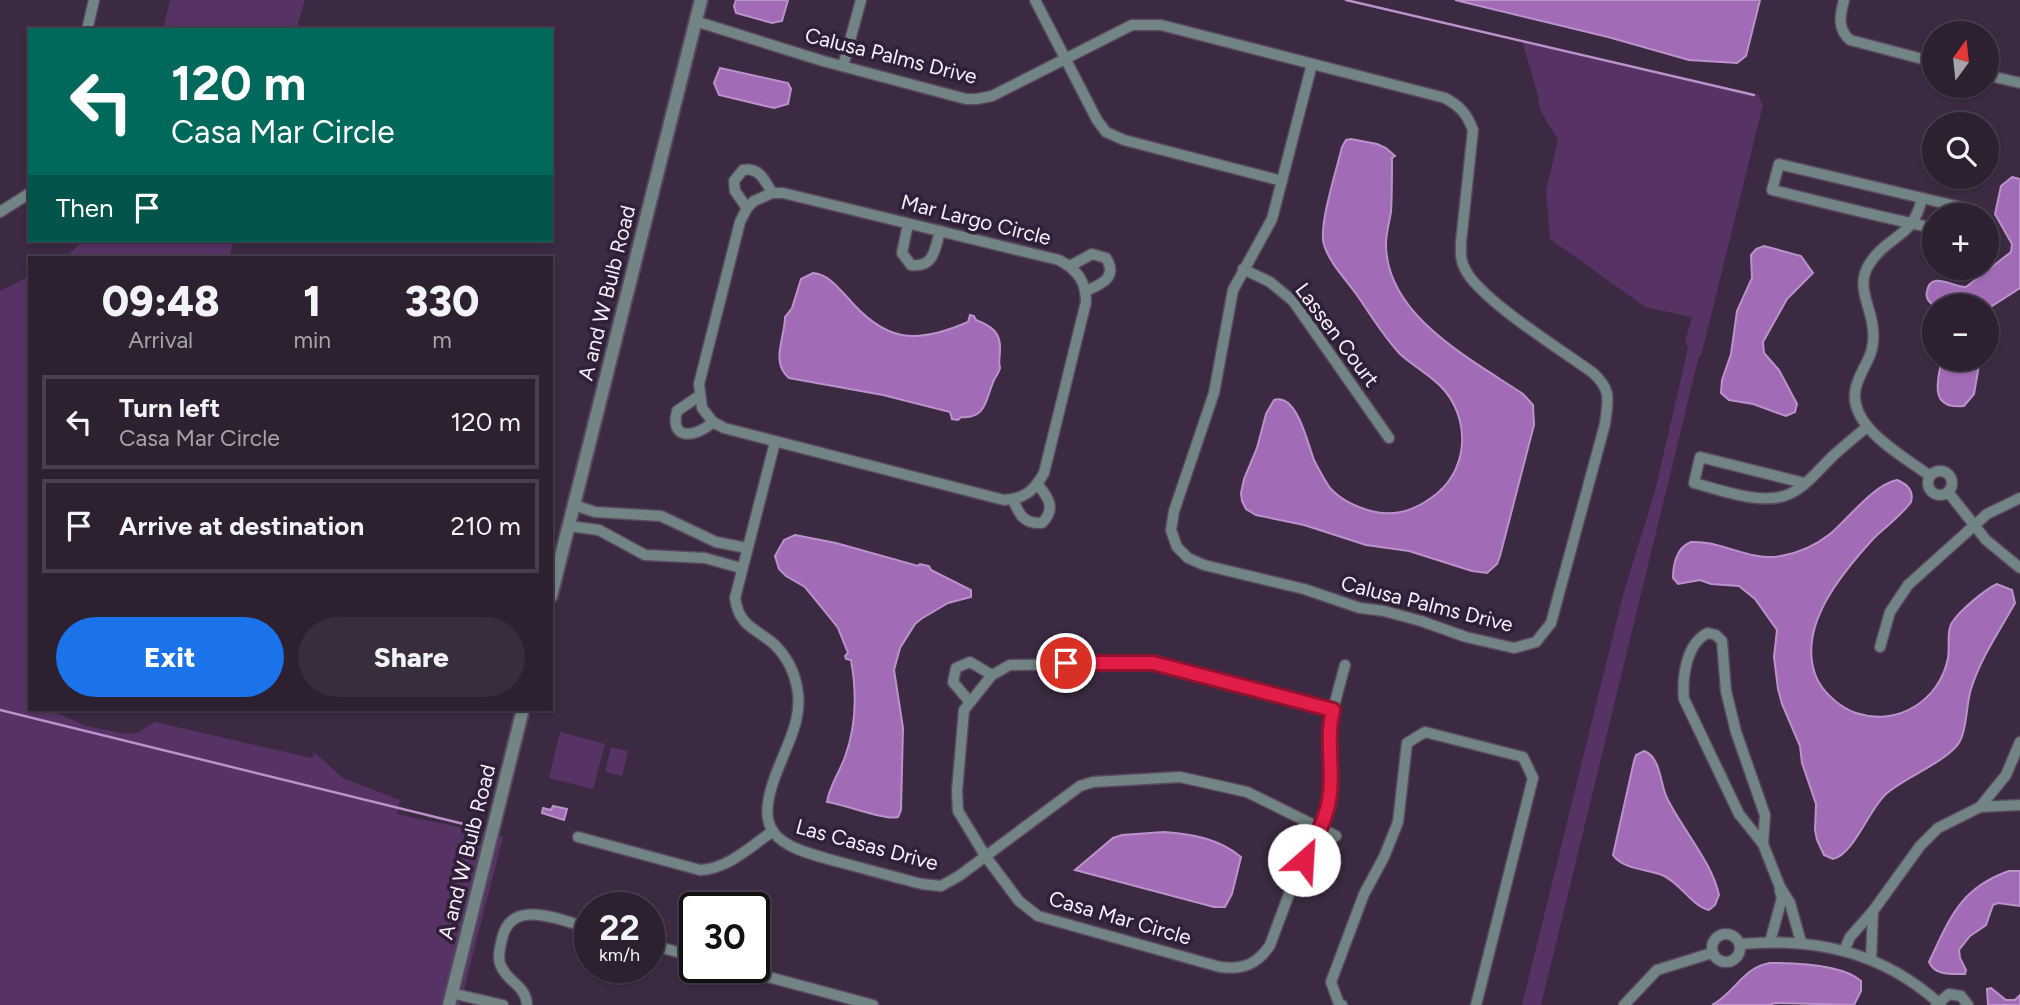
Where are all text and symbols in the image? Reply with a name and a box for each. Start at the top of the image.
north arrow [1922,21,1998,98]
map controls [1922,21,1999,371]
street label: Calusa Palms Drive [802,22,980,89]
text: 120 m [171,53,306,112]
icon: left [56,56,147,147]
button: search [1922,112,1999,189]
text: Casa Mar Circle [171,113,395,151]
icon: arrive [128,189,166,227]
street label: Mar Largo Circle [899,189,1054,250]
text: Then [56,192,114,224]
street label: A and W Bulb Road [573,203,640,383]
button: + [1922,203,1999,280]
text: 09:48 [102,276,220,327]
text: 1 [303,276,321,327]
text: 330 [405,276,479,327]
street label: Lassen Court [1290,278,1385,392]
button: − [1922,294,1999,371]
text: Arrival [128,326,193,354]
text: min [293,326,331,354]
text: m [432,326,452,354]
text: Turn left [119,392,220,424]
icon: left [60,403,98,441]
text: 120 m [451,406,521,438]
text: Casa Mar Circle [119,424,280,452]
icon: arrive [60,507,98,545]
text: Arrive at destination [119,510,364,542]
text: 210 m [451,510,521,542]
street label: Calusa Palms Drive [1338,570,1516,637]
button: Exit [56,617,284,697]
button: Share [298,617,525,697]
pin [1036,633,1096,693]
icon: arrive [1047,644,1085,682]
street label: A and W Bulb Road [433,762,500,942]
street label: Las Casas Drive [793,813,941,876]
position arrow [1267,823,1341,897]
street label: Casa Mar Circle [1046,885,1194,950]
speed limit sign: 30 [679,892,770,983]
text: 22 [599,907,640,949]
text: km/h [599,944,640,966]

